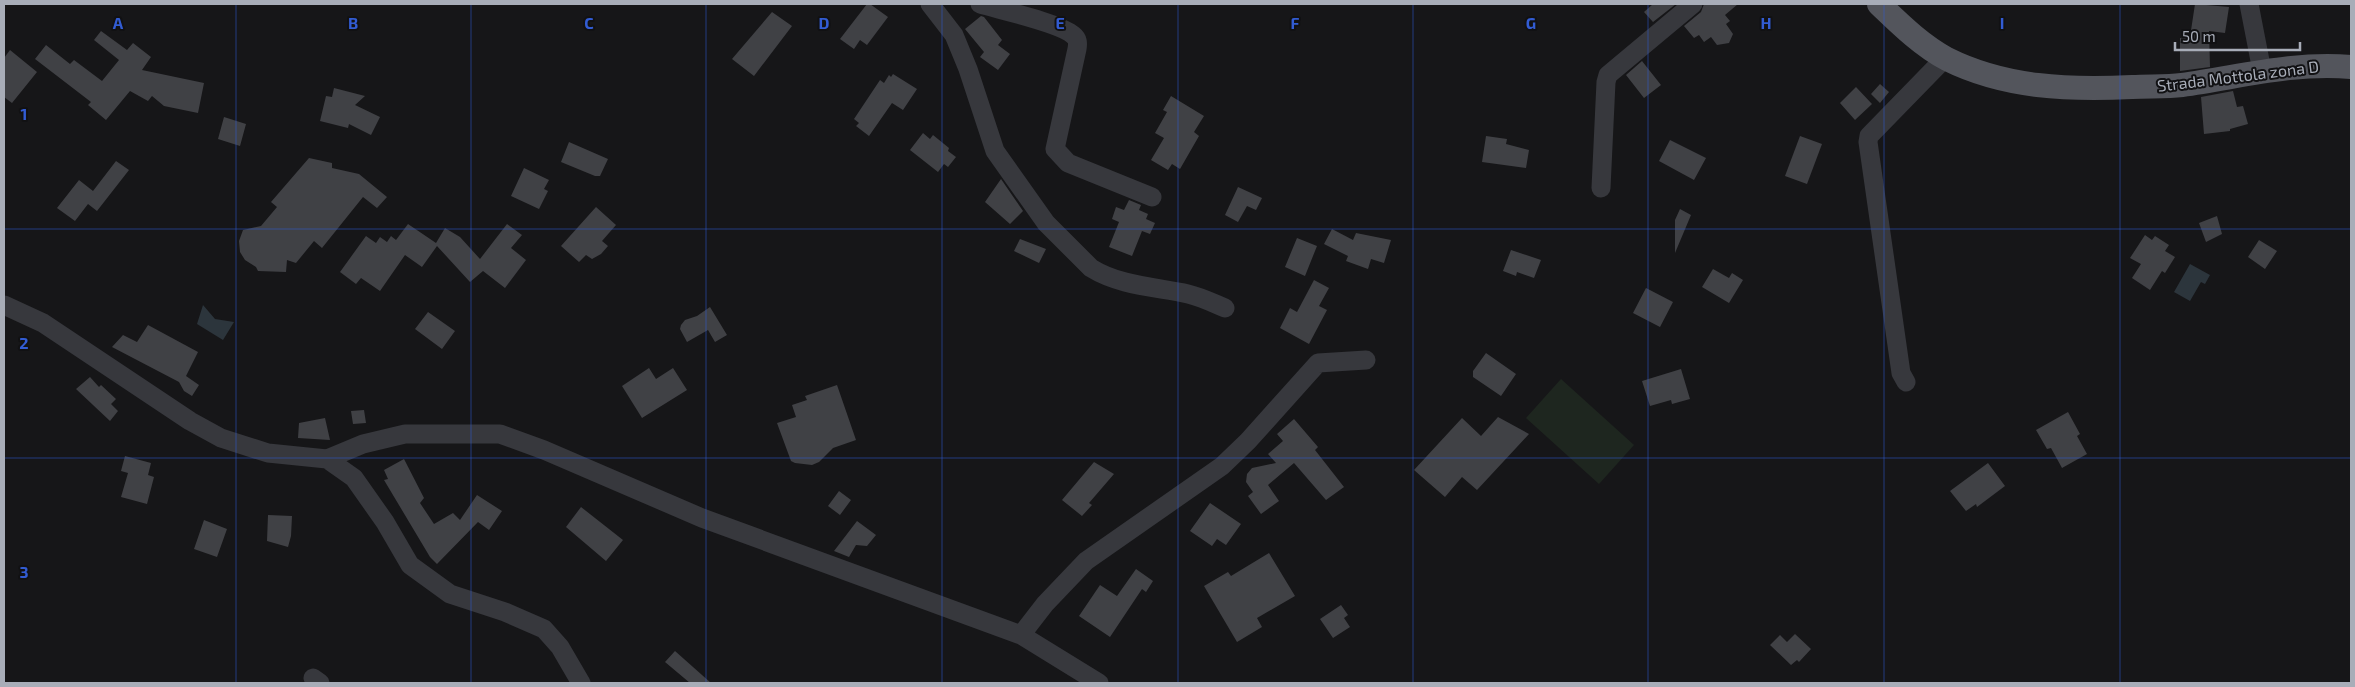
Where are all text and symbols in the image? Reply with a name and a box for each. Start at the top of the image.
text: A [113,13,124,32]
text: B [348,13,358,32]
text: C [584,13,594,32]
text: D [819,13,830,32]
text: E [1055,13,1065,32]
text: F [1291,13,1300,32]
text: G [1526,13,1536,32]
text: H [1760,13,1772,32]
text: I [2000,13,2004,32]
scale bar [2175,20,2300,52]
text: 50 m [2182,27,2216,45]
street label: Strada Mottola zona D [2156,56,2320,95]
text: 1 [21,104,27,123]
text: 2 [19,333,29,352]
text: 3 [19,562,29,581]

